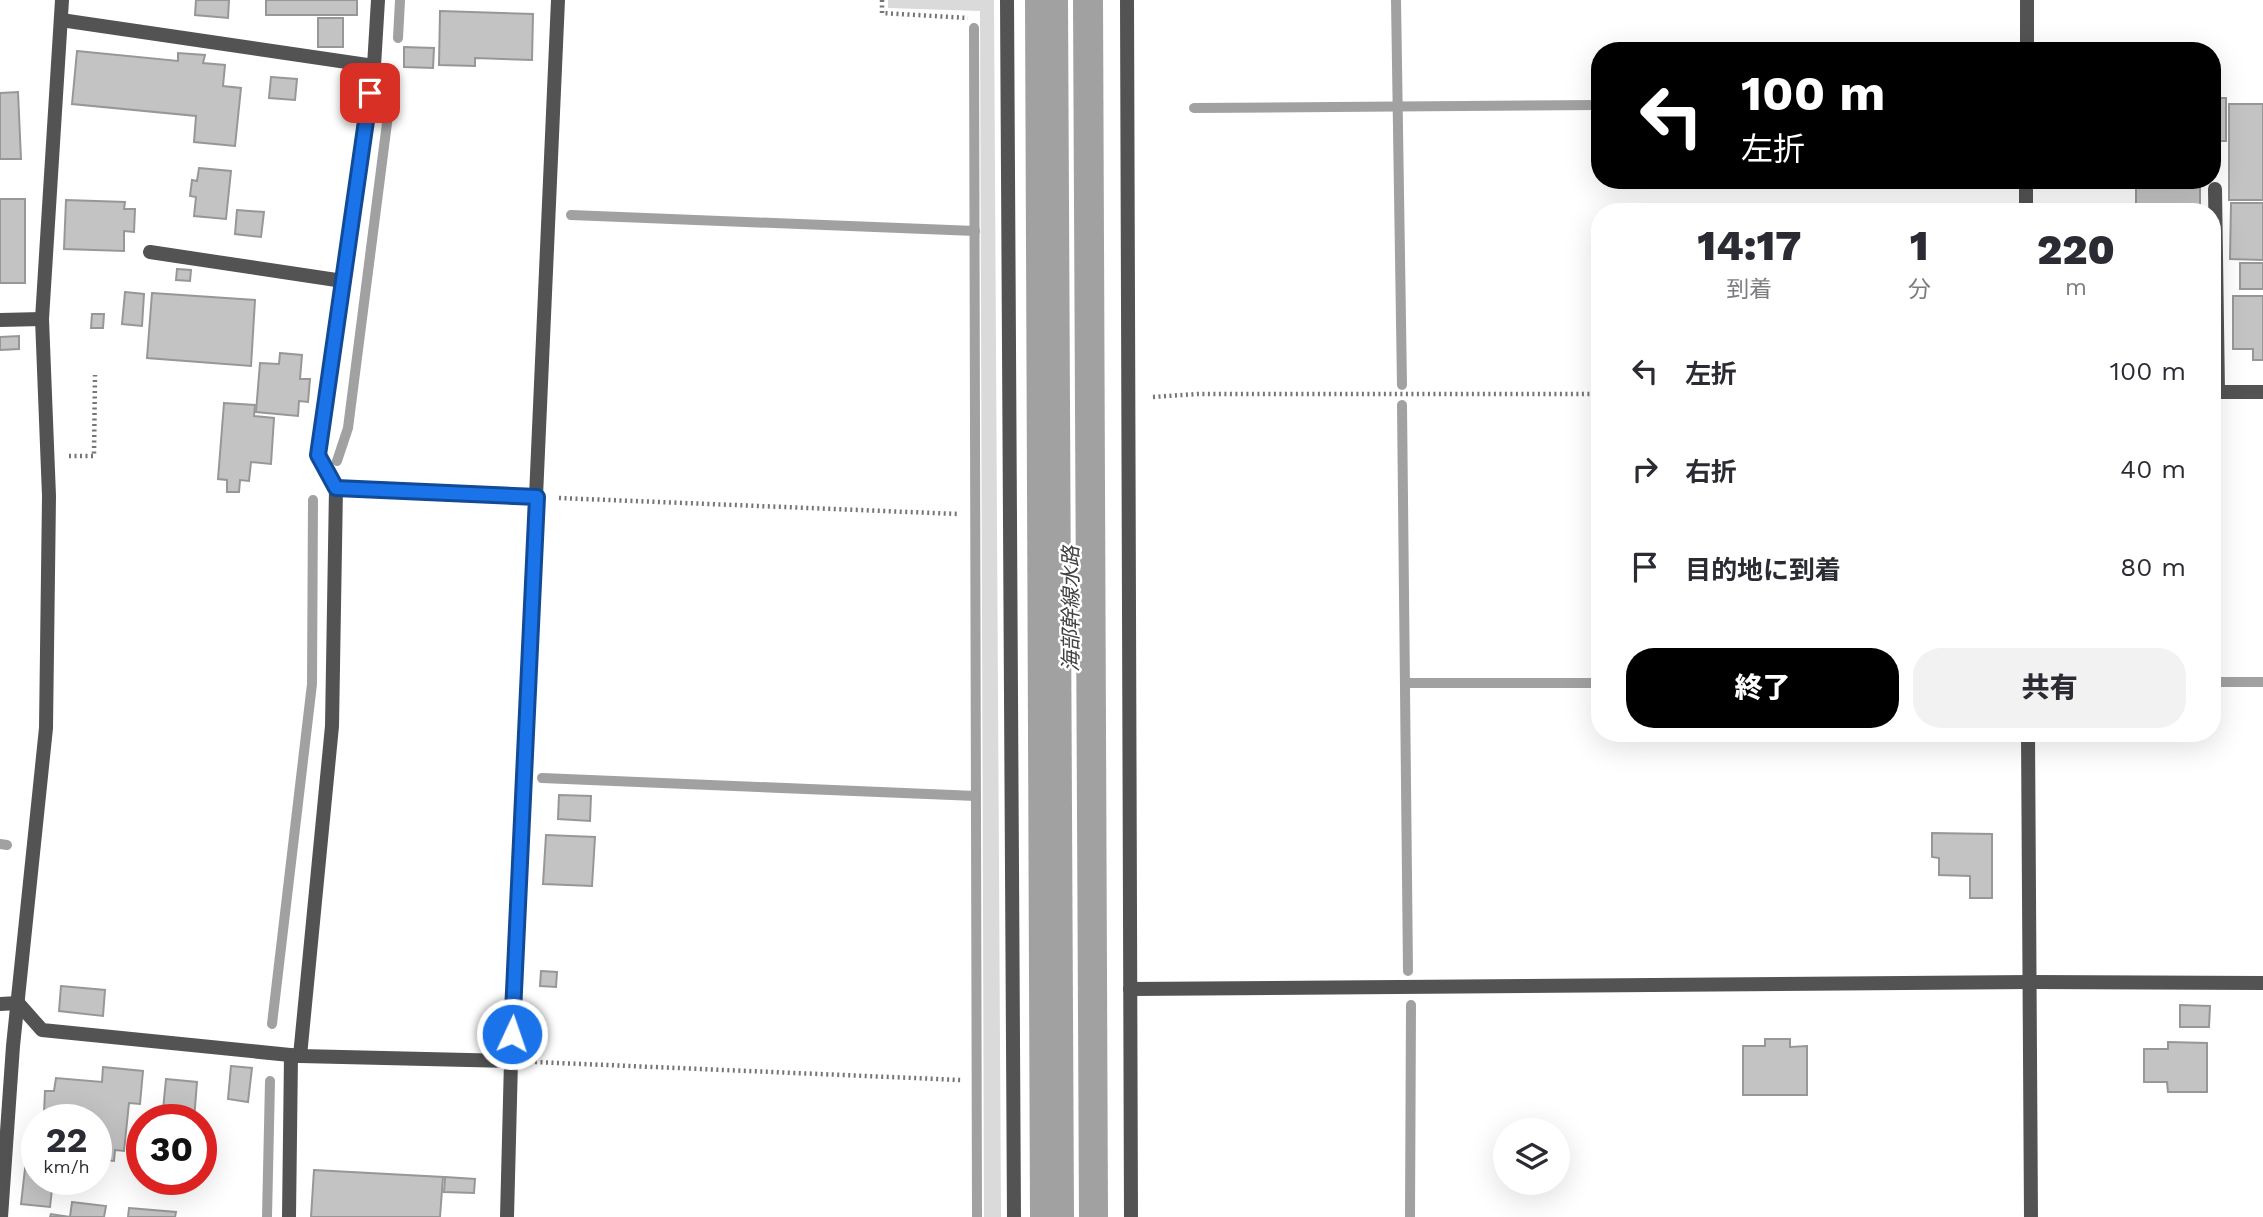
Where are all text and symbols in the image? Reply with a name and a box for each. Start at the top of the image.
pin [340,63,400,123]
text: 100 m [1741,64,1885,122]
icon: left [1626,70,1717,161]
icon: arrive [351,74,389,112]
text: 左折 [1741,130,1805,168]
text: 14:17 [1697,221,1801,270]
text: 1 [1910,221,1929,270]
text: 220 [2037,225,2115,274]
text: m [2065,274,2087,301]
text: 到着 [1726,276,1772,303]
text: 分 [1908,276,1931,303]
icon: left [1626,352,1664,390]
text: 100 m [2110,356,2186,386]
text: 左折 [1685,359,1737,389]
icon: right [1626,450,1664,488]
text: 40 m [2120,454,2186,484]
text: 右折 [1685,457,1737,487]
water label: 海部幹線水路 [1058,544,1083,672]
icon: arrive [1626,548,1664,586]
text: 80 m [2120,552,2186,582]
text: 目的地に到着 [1685,555,1841,585]
button: 終了 [1626,648,1899,728]
button: 共有 [1913,648,2186,728]
position arrow [475,997,549,1071]
speed limit sign: 30 [126,1104,217,1195]
map controls [1493,1118,1570,1195]
button: layers [1493,1118,1570,1195]
text: 22 [46,1119,87,1161]
text: km/h [43,1156,90,1177]

